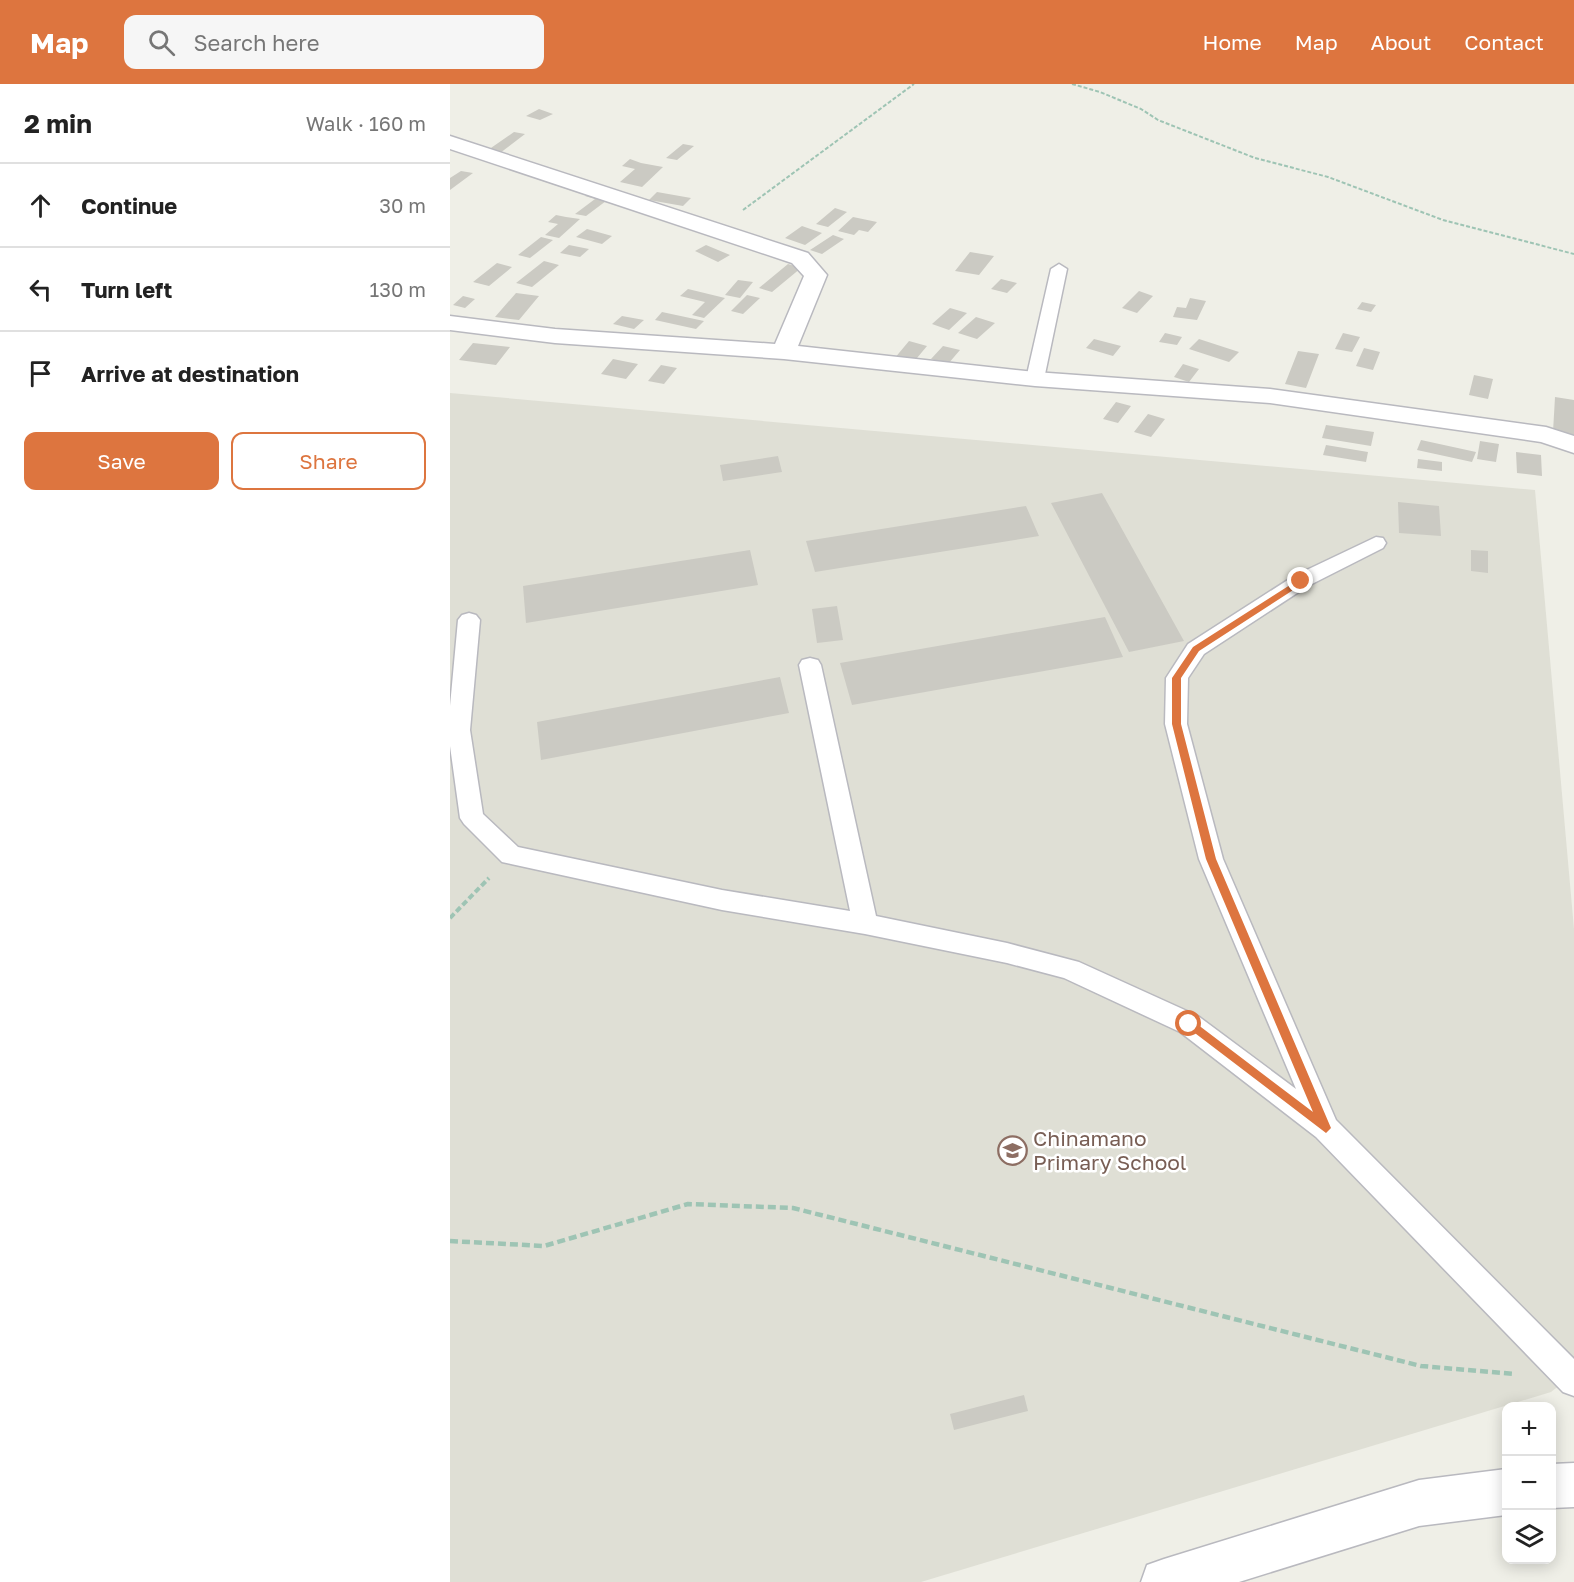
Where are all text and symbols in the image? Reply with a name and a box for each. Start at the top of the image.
search box [124,15,544,69]
text: Map [30,26,88,59]
icon: search [145,26,178,59]
text: Search here [193,29,319,56]
text: Home [1202,29,1262,55]
text: Map [1295,29,1338,55]
text: About [1371,29,1431,55]
text: Contact [1464,29,1544,55]
text: 2 min [24,108,92,139]
text: Walk · 160 m [306,111,426,135]
icon: ahead [24,189,57,222]
text: Continue [81,192,177,219]
text: 30 m [379,193,426,217]
icon: left [24,273,57,306]
text: Turn left [81,276,172,303]
text: 130 m [370,277,426,301]
icon: arrive [24,357,57,390]
text: Arrive at destination [81,360,299,387]
button: Save [24,432,219,490]
button: Share [231,432,426,490]
route end [1287,567,1313,593]
route start [1175,1010,1201,1036]
place label: Chinamano Primary School [1033,1125,1187,1175]
school or university icon: Chinamano Primary School [996,1135,1028,1167]
map controls [1502,1402,1556,1564]
button: + [1502,1402,1556,1456]
button: − [1502,1456,1556,1510]
button: layers [1502,1510,1556,1564]

